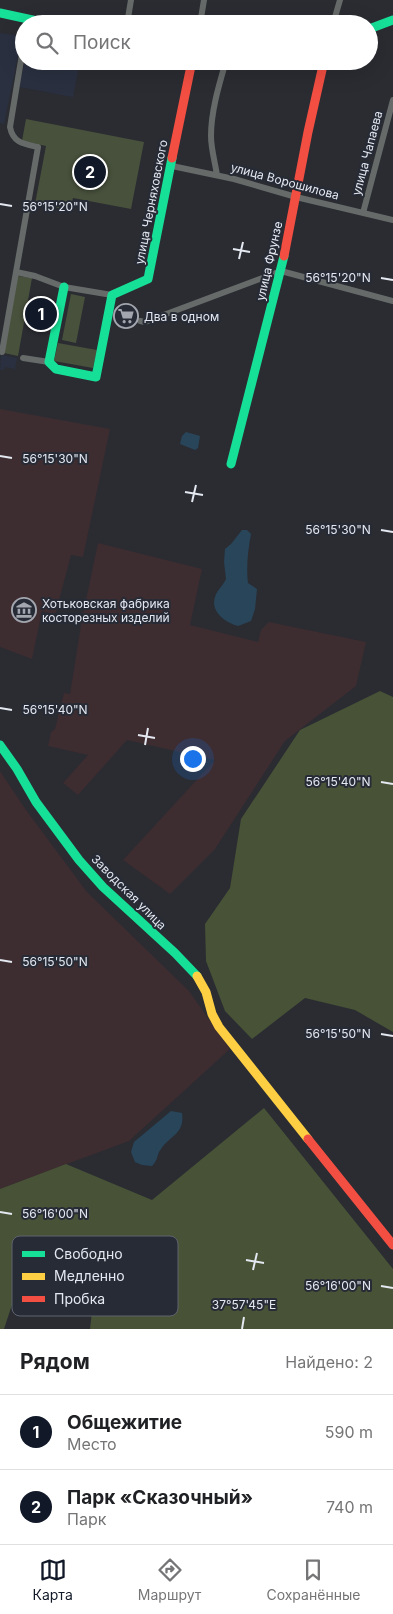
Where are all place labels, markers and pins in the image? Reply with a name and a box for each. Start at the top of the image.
pin: 2 [74,153,106,191]
pin: 1 [25,295,57,333]
supermarket icon: Два в одном [113,303,139,329]
place label: Два в одном [144,309,219,324]
place label: Хотьковская фабрика косторезных изделий [42,596,170,625]
museum icon: Хотьковская фабрика косторезных изделий [11,597,37,623]

